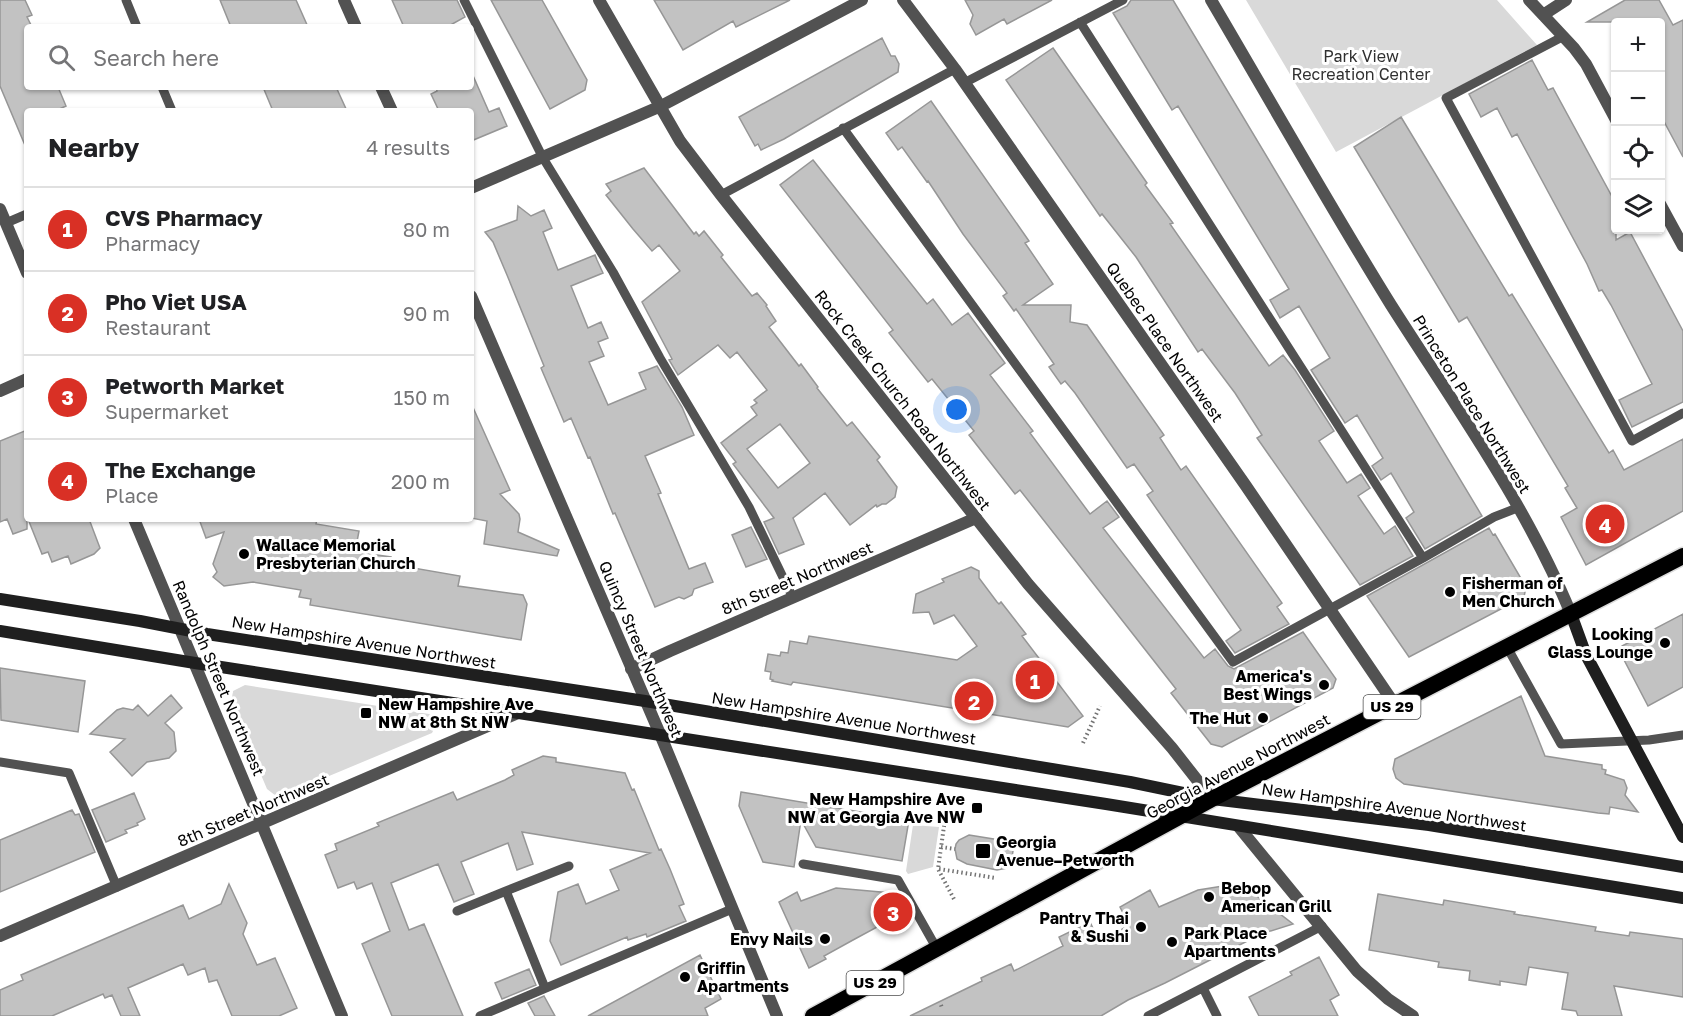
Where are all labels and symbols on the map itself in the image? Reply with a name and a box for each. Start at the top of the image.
park label: Park View Recreation Center [1292,46,1430,84]
street label: Quebec Place Northwest [1102,258,1228,426]
street label: Rock Creek Church Road Northwest [811,286,995,514]
street label: Princeton Place Northwest [1409,311,1535,497]
your location [942,395,971,424]
pin: 4 [1586,502,1624,546]
place label: Wallace Memorial Presbyterian Church [256,535,415,573]
street label: 8th Street Northwest [718,537,876,619]
marker: Wallace Memorial Presbyterian Church [237,547,251,561]
street label: Quincy Street Northwest [595,558,687,740]
place label: Fisherman of Men Church [1462,573,1563,611]
street label: Randolph Street Northwest [169,577,269,779]
marker: Fisherman of Men Church [1443,585,1457,599]
street label: New Hampshire Avenue Northwest [230,611,498,673]
place label: Looking Glass Lounge [1547,624,1653,662]
marker: Looking Glass Lounge [1658,636,1672,650]
pin: 1 [1016,658,1054,702]
place label: America's Best Wings [1223,666,1312,704]
pin: 2 [954,678,994,724]
marker: America's Best Wings [1317,678,1331,692]
street label: New Hampshire Avenue Northwest [710,687,978,749]
place label: New Hampshire Ave NW at 8th St NW [378,694,534,732]
road number: US 29 [1364,695,1420,719]
marker: New Hampshire Ave NW at 8th St NW [359,706,373,720]
place label: The Hut [1189,708,1251,728]
street label: Georgia Avenue Northwest [1143,709,1333,823]
marker: The Hut [1256,711,1270,725]
street label: 8th Street Northwest [174,769,332,851]
street label: New Hampshire Avenue Northwest [1260,779,1528,835]
place label: New Hampshire Ave NW at Georgia Ave NW [787,789,965,827]
marker: New Hampshire Ave NW at Georgia Ave NW [970,801,984,815]
place label: Georgia Avenue–Petworth [996,832,1134,870]
marker: Georgia Avenue–Petworth [974,842,992,860]
place label: Bebop American Grill [1221,878,1332,916]
pin: 3 [874,890,912,934]
marker: Bebop American Grill [1202,890,1216,904]
place label: Pantry Thai & Sushi [1039,908,1129,946]
marker: Pantry Thai & Sushi [1134,920,1148,934]
place label: Park Place Apartments [1184,923,1276,961]
place label: Envy Nails [730,929,813,949]
marker: Envy Nails [818,932,832,946]
marker: Park Place Apartments [1165,935,1179,949]
place label: Griffin Apartments [697,958,789,996]
marker: Griffin Apartments [678,970,692,984]
road number: US 29 [846,971,904,995]

